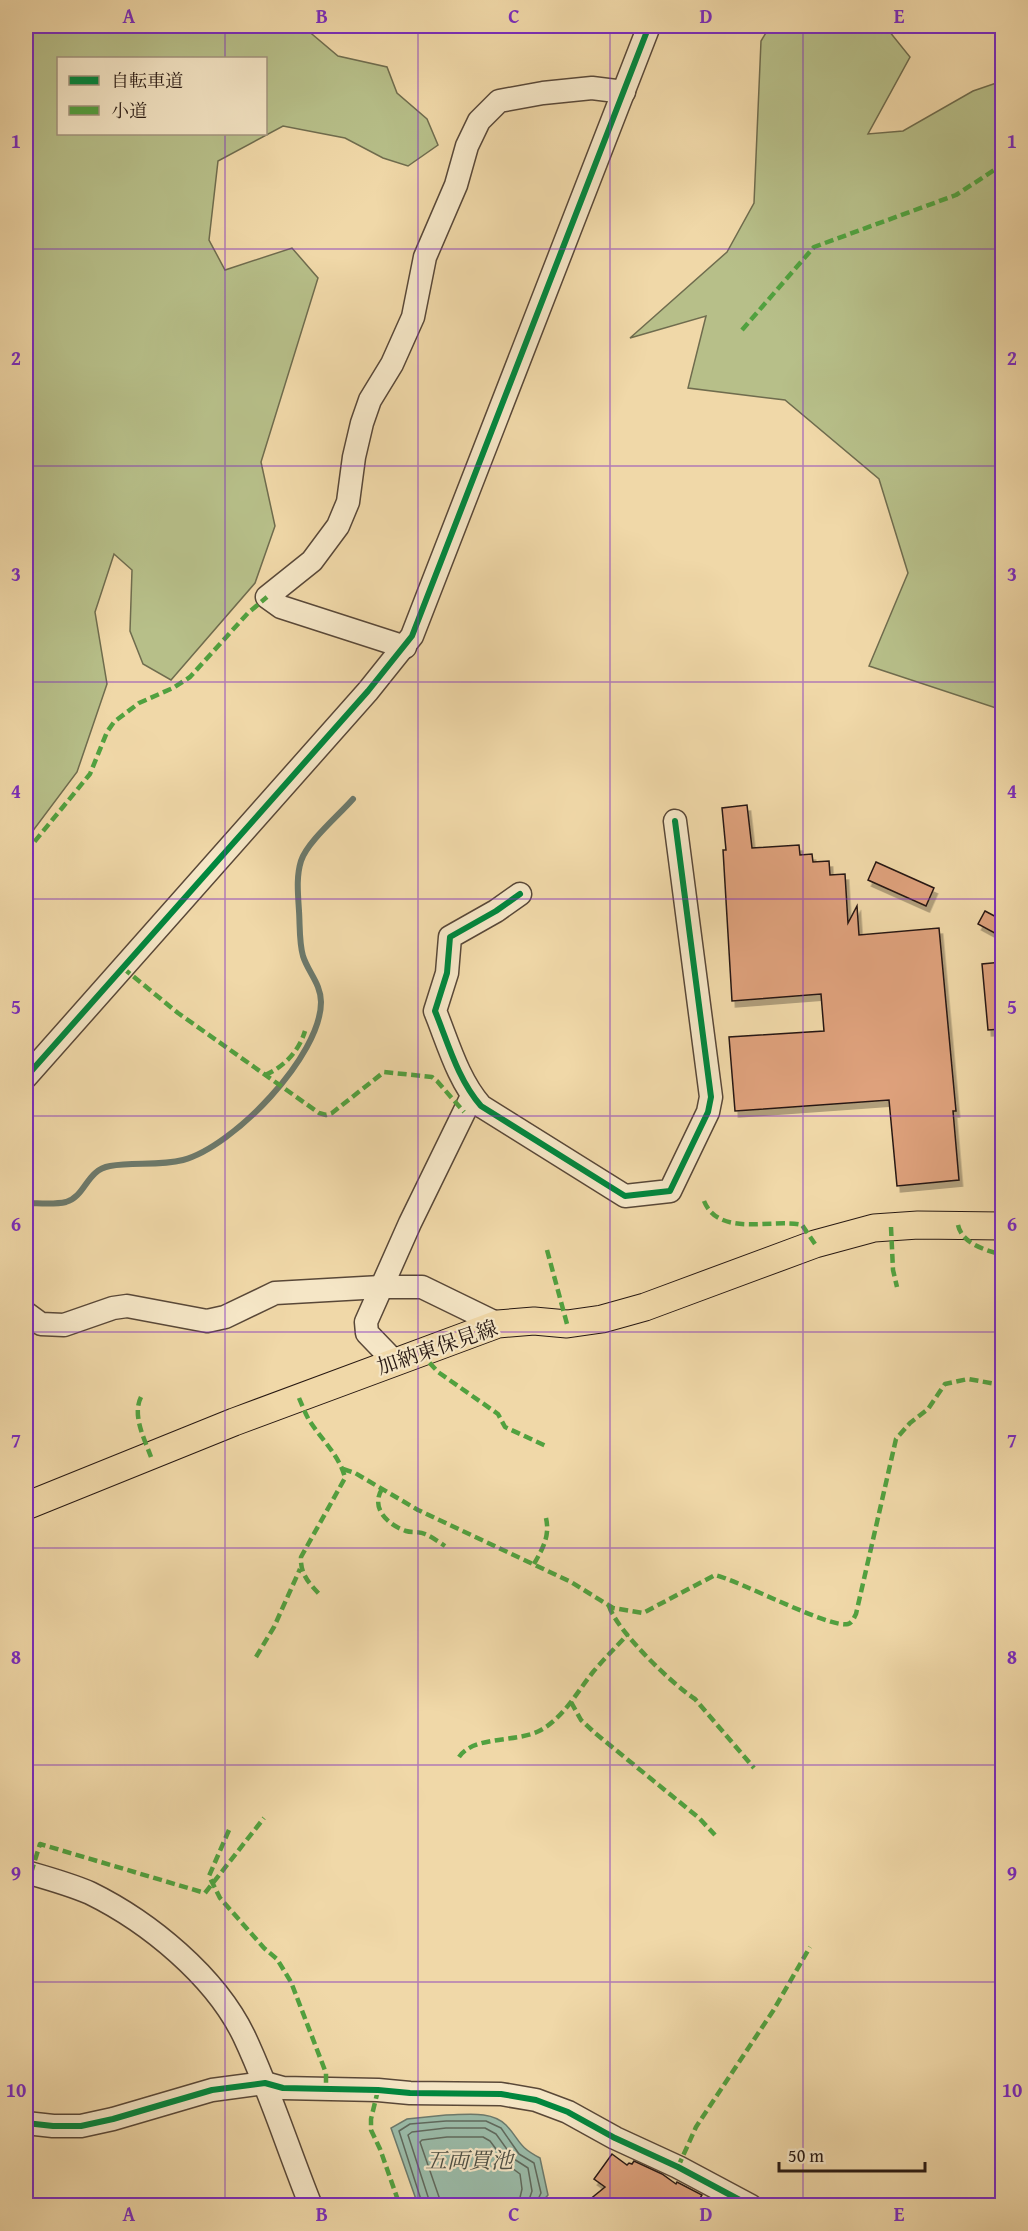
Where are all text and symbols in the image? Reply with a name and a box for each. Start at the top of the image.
text: A [123,1,136,30]
text: B [316,1,328,30]
text: C [508,1,520,30]
text: D [699,1,713,30]
text: E [894,1,905,30]
legend [57,57,267,135]
text: 自転車道 [111,67,183,94]
text: 小道 [111,97,147,124]
text: 1 [11,126,21,155]
text: 1 [1007,126,1017,155]
text: 2 [11,343,21,372]
text: 2 [1007,343,1017,372]
text: 3 [11,559,21,588]
text: 3 [1007,559,1017,588]
text: 4 [11,776,21,805]
text: 4 [1007,776,1017,805]
text: 5 [11,992,21,1021]
text: 5 [1007,992,1017,1021]
text: 6 [11,1209,21,1238]
text: 6 [1007,1209,1017,1238]
street label: 加納東保見線 [372,1312,502,1382]
text: 7 [11,1425,21,1454]
text: 7 [1007,1425,1017,1454]
text: 8 [11,1642,21,1671]
text: 8 [1007,1642,1017,1671]
text: 9 [11,1858,21,1887]
text: 9 [1007,1858,1017,1887]
text: 10 [6,2075,26,2104]
text: 10 [1002,2075,1022,2104]
scale bar [779,2135,924,2173]
text: 50 m [788,2142,824,2169]
water label: 五両買池 [425,2144,516,2176]
text: A [123,2199,136,2228]
text: B [316,2199,328,2228]
text: C [508,2199,520,2228]
text: D [699,2199,713,2228]
text: E [894,2199,905,2228]

